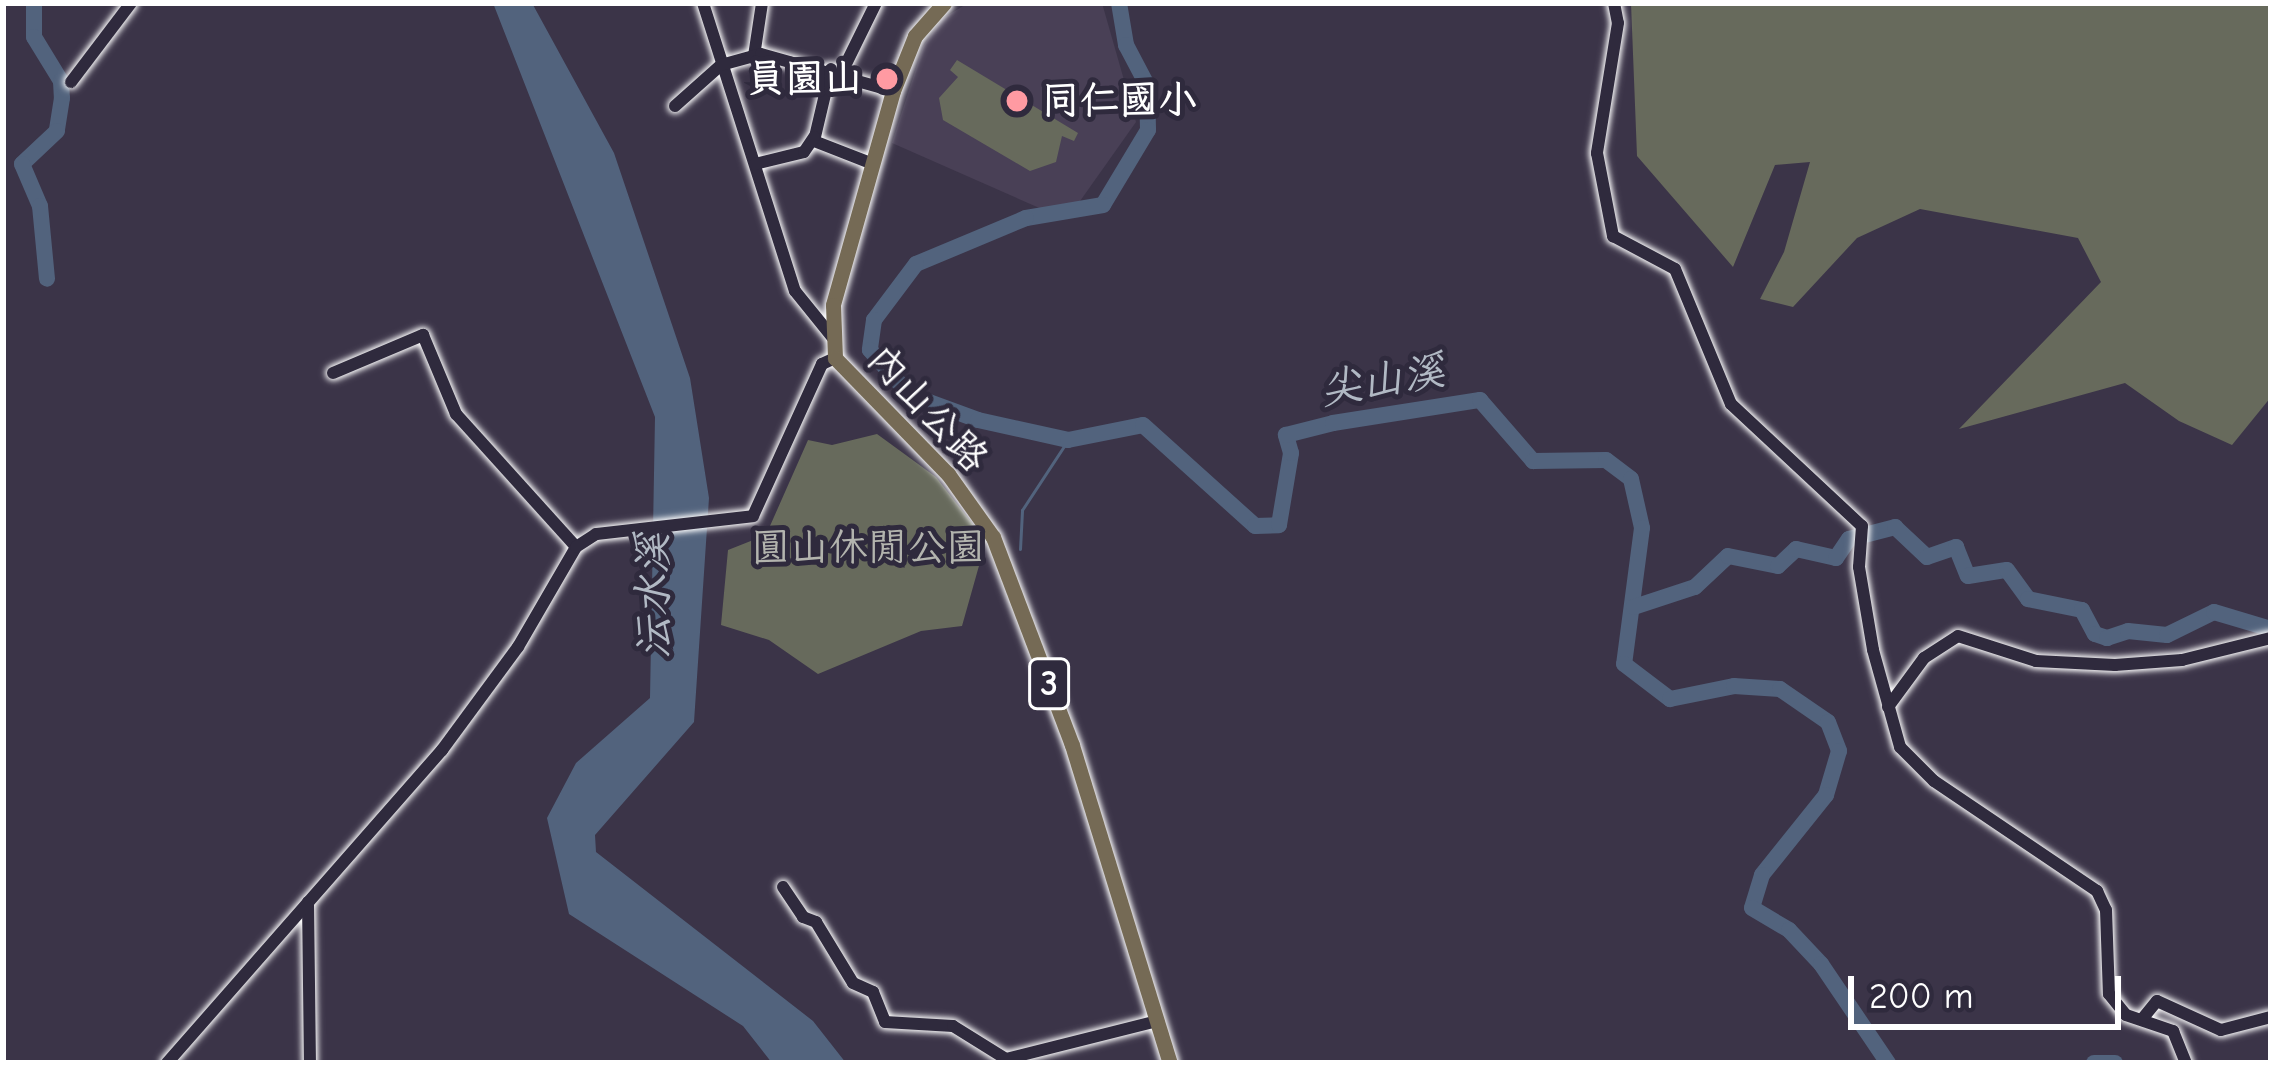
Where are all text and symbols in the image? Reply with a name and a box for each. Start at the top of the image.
place label: 員園山 [746,56,863,102]
marker: 員園山 [874,66,900,92]
place label: 同仁國小 [1041,78,1197,124]
marker: 同仁國小 [1004,88,1030,114]
street label: 內山公路 [857,336,997,482]
water label: 尖山溪 [1316,345,1448,417]
park label: 圓山休閒公園 [751,525,985,571]
water label: 沄水溪 [628,533,680,659]
road number: 3 [1028,654,1070,714]
scale bar [1854,952,2127,1026]
text: 200 m [1869,976,1973,1017]

